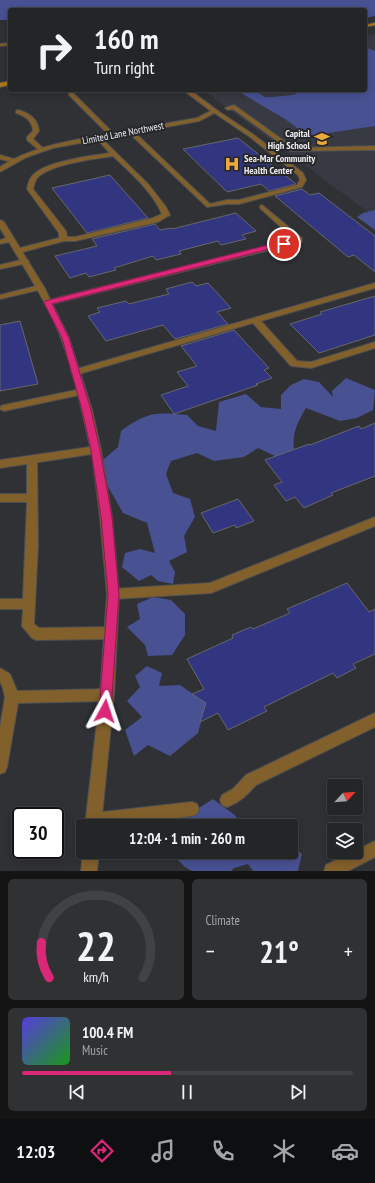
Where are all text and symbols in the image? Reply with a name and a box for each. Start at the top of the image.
text: 160 m [94,20,158,57]
icon: right [28,24,80,76]
text: Turn right [94,56,154,79]
street label: Limited Lane Northwest [81,119,165,147]
place label: Capital High School [268,127,311,152]
school or university icon: Capital High School [313,130,331,148]
place label: Sea-Mar Community Health Center [244,152,316,177]
hospital icon: Sea-Mar Community Health Center [223,155,241,173]
pin [267,227,301,261]
icon: arrive [273,233,295,255]
position arrow [84,690,126,732]
north arrow [327,779,363,815]
map controls [327,779,363,859]
speed limit sign: 30 [12,807,64,859]
button: layers [327,823,363,859]
text: 12:04 · 1 min · 260 m [129,829,245,848]
text: Climate [206,912,240,929]
text: 22 [76,918,116,971]
text: 21° [259,932,299,971]
text: − [206,937,215,965]
text: + [344,937,353,965]
text: km/h [83,966,108,985]
text: 100.4 FM [82,1023,133,1042]
text: Music [82,1042,108,1059]
icon: previous [66,1081,88,1103]
icon: pause [176,1081,198,1103]
icon: next [287,1081,309,1103]
icon: directions [88,1137,116,1165]
icon: music [149,1137,177,1165]
icon: phone [209,1137,237,1165]
icon: climate [270,1137,298,1165]
icon: car [331,1137,359,1165]
text: 12:03 [16,1140,55,1163]

